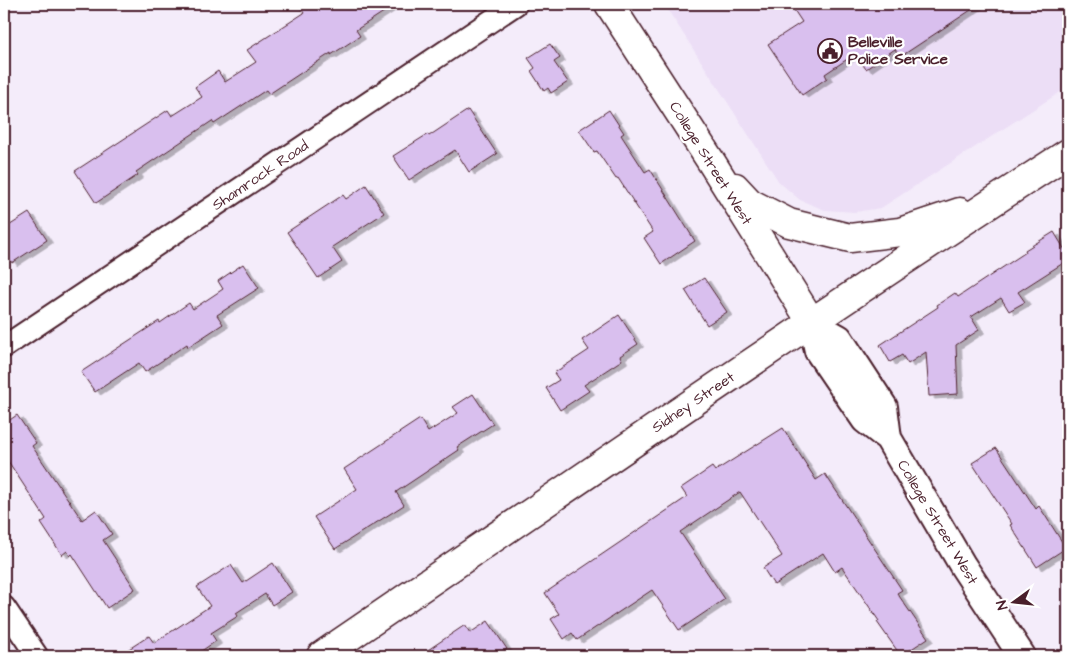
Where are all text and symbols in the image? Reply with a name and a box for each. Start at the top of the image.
place label: Belleville Police Service [848,32,948,70]
public building icon: Belleville Police Service [817,38,843,64]
street label: College Street West [663,98,757,230]
street label: Shamrock Road [208,135,313,216]
street label: Sidney Street [648,367,739,439]
street label: College Street West [891,456,983,589]
north arrow [990,578,1040,628]
text: N [992,598,1013,612]

